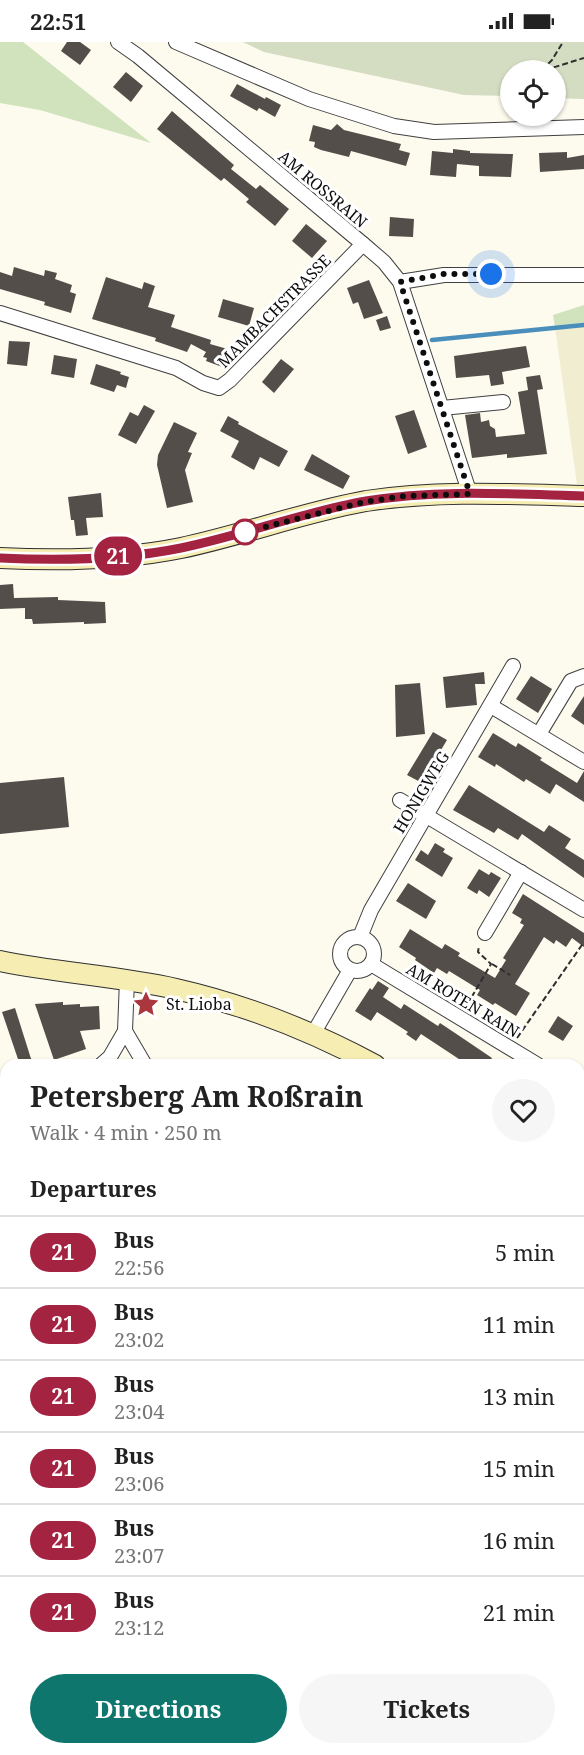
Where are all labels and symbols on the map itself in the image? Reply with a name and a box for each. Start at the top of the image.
street label: AM ROSSRAIN [274,145,372,233]
street label: MAMBACHSTRASSE [212,249,336,373]
your location [476,259,506,289]
unlabelled marker [232,519,258,545]
line badge: 21 [91,536,145,576]
street label: HONIGWEG [388,746,454,837]
street label: AM ROTEN RAIN [402,958,524,1042]
place icon: St. Lioba [131,989,161,1019]
place label: St. Lioba [166,993,232,1015]

